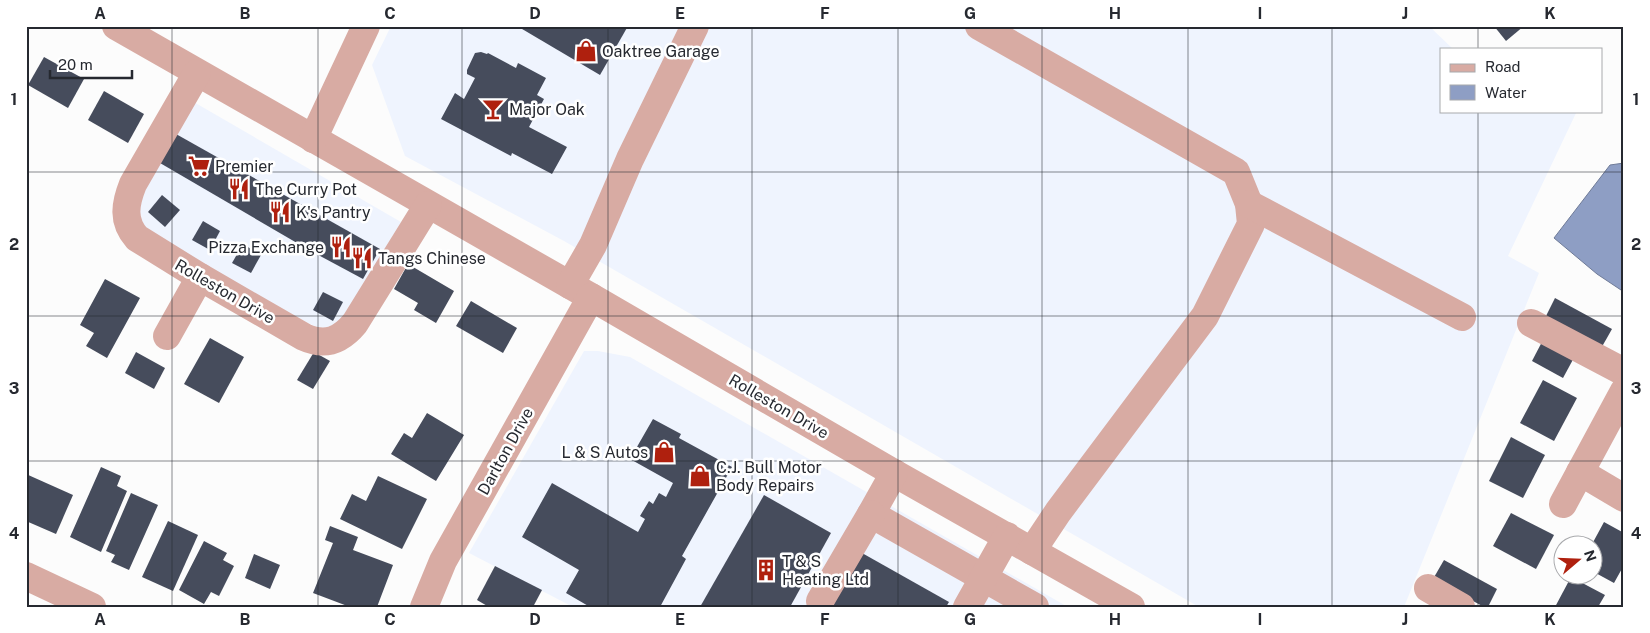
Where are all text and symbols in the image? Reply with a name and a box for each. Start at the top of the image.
text: A [94,4,106,23]
text: B [240,4,251,23]
text: C [384,4,396,23]
text: D [529,4,541,23]
text: E [675,4,685,23]
text: F [820,4,830,23]
text: G [964,4,976,23]
text: H [1109,4,1121,23]
text: I [1258,4,1262,23]
text: J [1402,4,1408,23]
text: K [1544,4,1556,23]
shop icon: Oaktree Garage [573,38,599,64]
place label: Oaktree Garage [602,42,720,61]
scale bar [50,48,132,80]
legend [1440,48,1602,112]
text: 20 m [58,56,93,73]
text: Road [1485,58,1521,75]
text: Water [1485,84,1527,101]
text: 1 [11,90,17,109]
text: 1 [1633,90,1639,109]
bar icon: Major Oak [480,96,506,122]
place label: Major Oak [509,100,585,119]
supermarket icon: Premier [186,153,212,179]
place label: Premier [215,157,274,176]
restaurant icon: The Curry Pot [226,176,252,202]
place label: The Curry Pot [255,180,357,199]
restaurant icon: K's Pantry [267,199,293,225]
place label: K's Pantry [296,203,371,222]
restaurant icon: Pizza Exchange [328,234,354,260]
text: 2 [9,235,19,254]
text: 2 [1631,235,1641,254]
place label: Pizza Exchange [208,238,324,257]
restaurant icon: Tangs Chinese [349,245,375,271]
place label: Tangs Chinese [378,249,486,268]
street label: Rolleston Drive [171,255,278,328]
street label: Rolleston Drive [725,370,832,443]
text: 3 [9,379,19,398]
text: 3 [1631,379,1641,398]
street label: Darlton Drive [474,404,537,498]
shop icon: L & S Autos [651,439,677,465]
place label: L & S Autos [561,443,648,462]
place label: C.J. Bull Motor Body Repairs [716,458,822,495]
shop icon: C.J. Bull Motor Body Repairs [687,463,713,489]
text: 4 [9,524,20,543]
text: 4 [1631,524,1642,543]
north arrow [1552,536,1602,586]
text: N [1581,548,1600,564]
place label: T & S Heating Ltd [782,552,869,589]
building icon: T & S Heating Ltd [753,557,779,583]
text: A [94,610,106,629]
text: B [240,610,251,629]
text: C [384,610,396,629]
text: D [529,610,541,629]
text: E [675,610,685,629]
text: F [820,610,830,629]
text: G [964,610,976,629]
text: H [1109,610,1121,629]
text: I [1258,610,1262,629]
text: J [1402,610,1408,629]
text: K [1544,610,1556,629]

